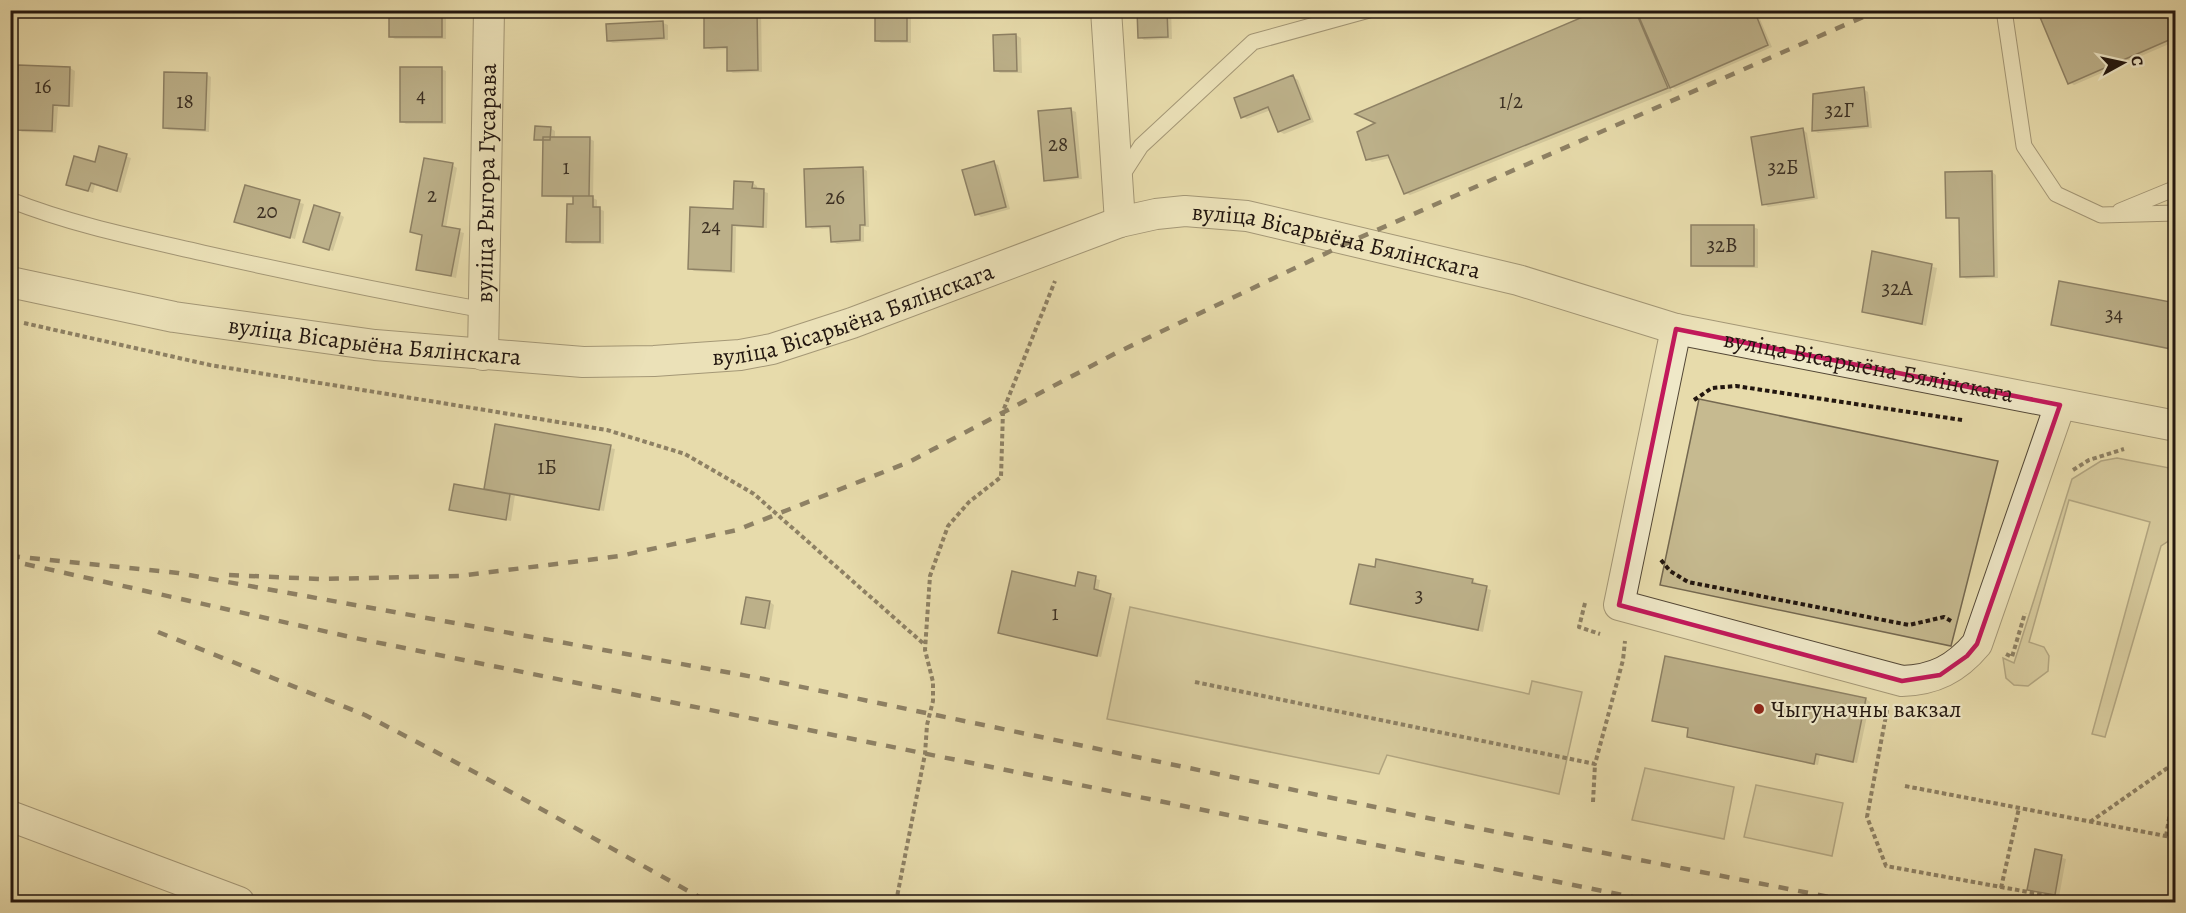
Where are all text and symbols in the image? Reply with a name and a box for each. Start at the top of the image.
north arrow [2093,33,2153,93]
text: С [2125,55,2148,68]
street label: вуліца Рыгора Гусарава [468,63,504,303]
house number: 16 [35,72,52,100]
house number: 4 [416,81,426,109]
house number: 18 [176,87,194,115]
house number: 1/2 [1499,87,1523,115]
house number: 32Г [1824,96,1854,124]
house number: 28 [1048,130,1068,158]
house number: 1 [562,153,570,181]
house number: 32Б [1767,153,1799,181]
house number: 2 [427,181,437,209]
house number: 26 [825,183,845,211]
street label: вуліца Вісарыёна Бялінскага [1191,196,1484,287]
house number: 20 [256,197,278,225]
house number: 24 [701,212,721,240]
house number: 32В [1706,231,1738,259]
street label: вуліца Вісарыёна Бялінскага [711,255,998,373]
house number: 32А [1882,274,1913,302]
house number: 34 [2105,300,2123,328]
street label: вуліца Вісарыёна Бялінскага [226,309,523,373]
street label: вуліца Вісарыёна Бялінскага [1721,323,2016,410]
house number: 1Б [537,453,557,481]
house number: 3 [1415,581,1423,609]
house number: 1 [1051,599,1059,627]
place label: Чыгуначны вакзал [1771,693,1961,725]
marker: Чыгуначны вакзал [1752,702,1766,716]

